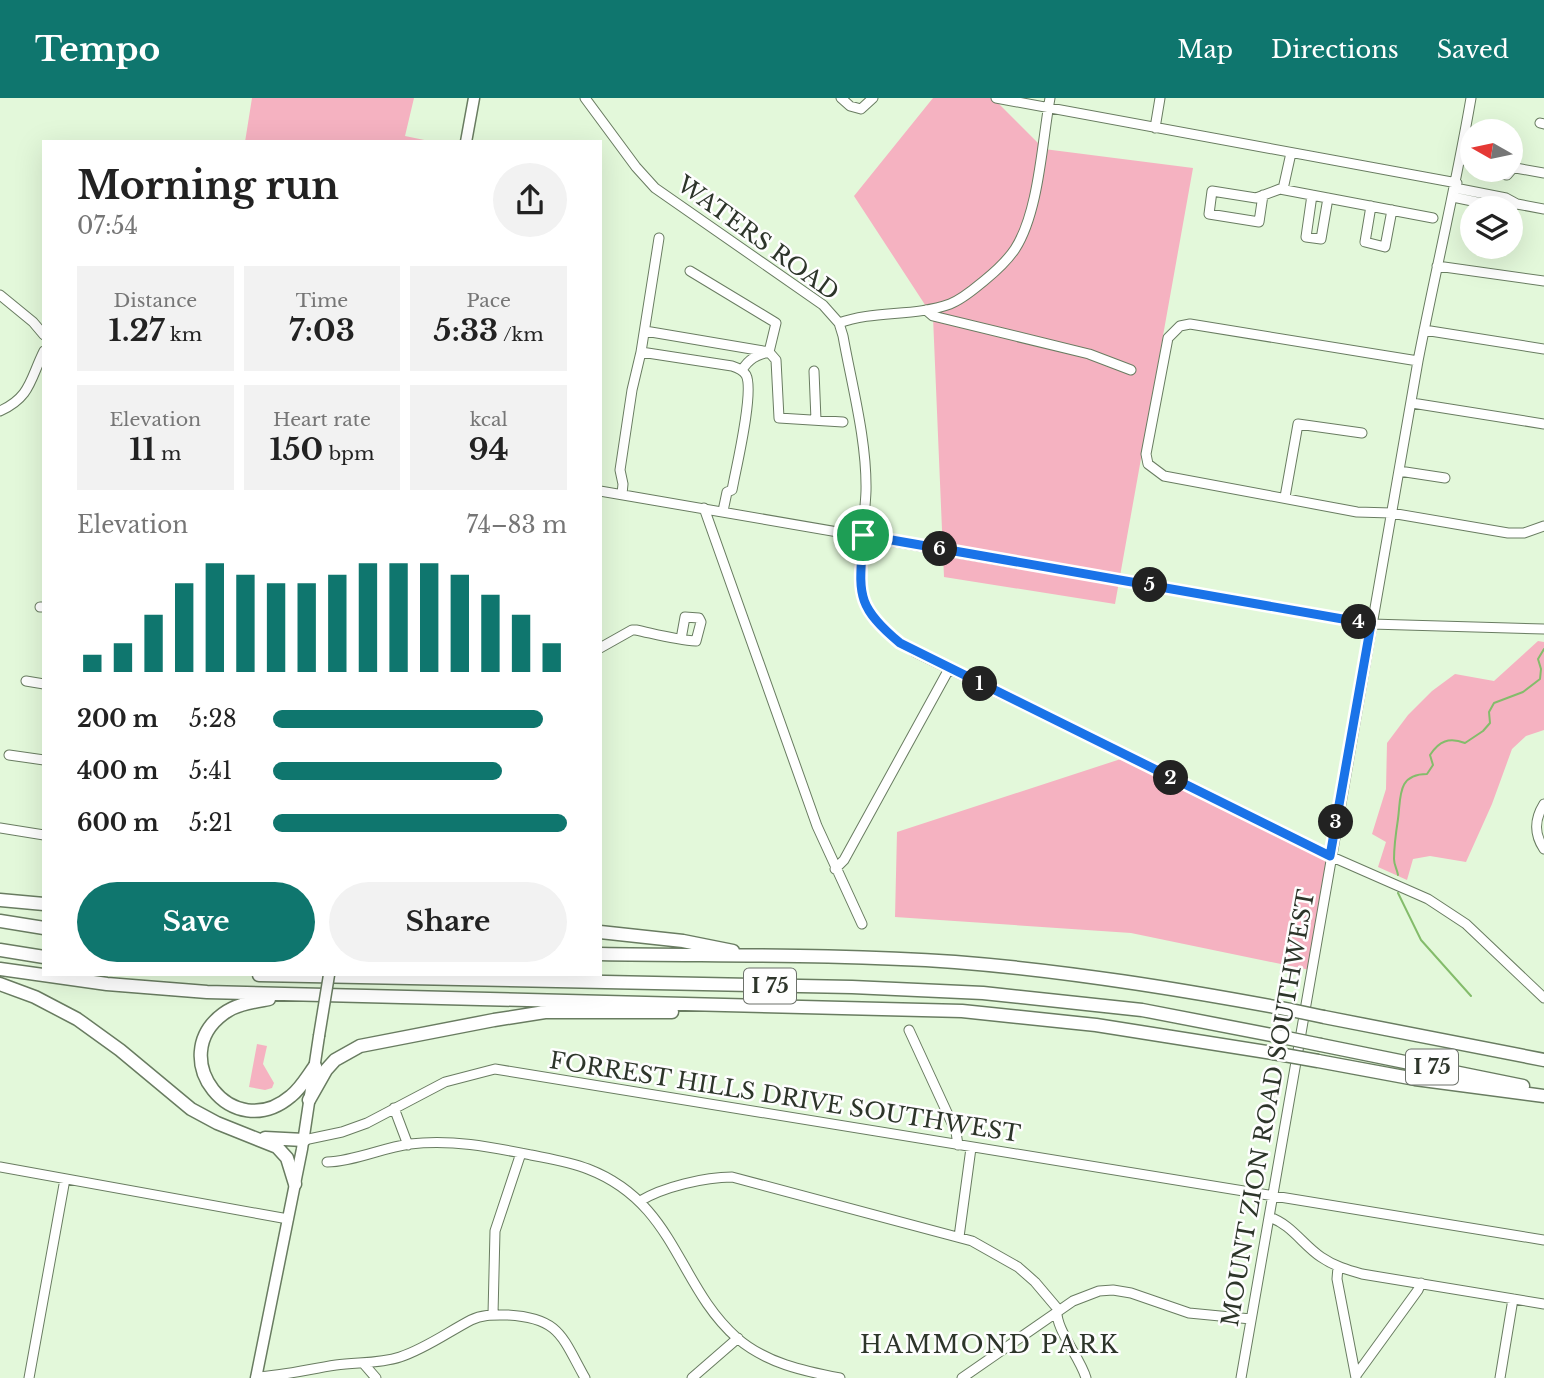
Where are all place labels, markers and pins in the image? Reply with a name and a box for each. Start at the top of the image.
pin [833,505,893,565]
pin: 6 [922,532,958,566]
pin: 5 [1132,568,1168,602]
pin: 4 [1342,604,1376,640]
pin: 1 [962,666,998,702]
pin: 2 [1154,760,1188,796]
pin: 3 [1318,804,1354,840]

